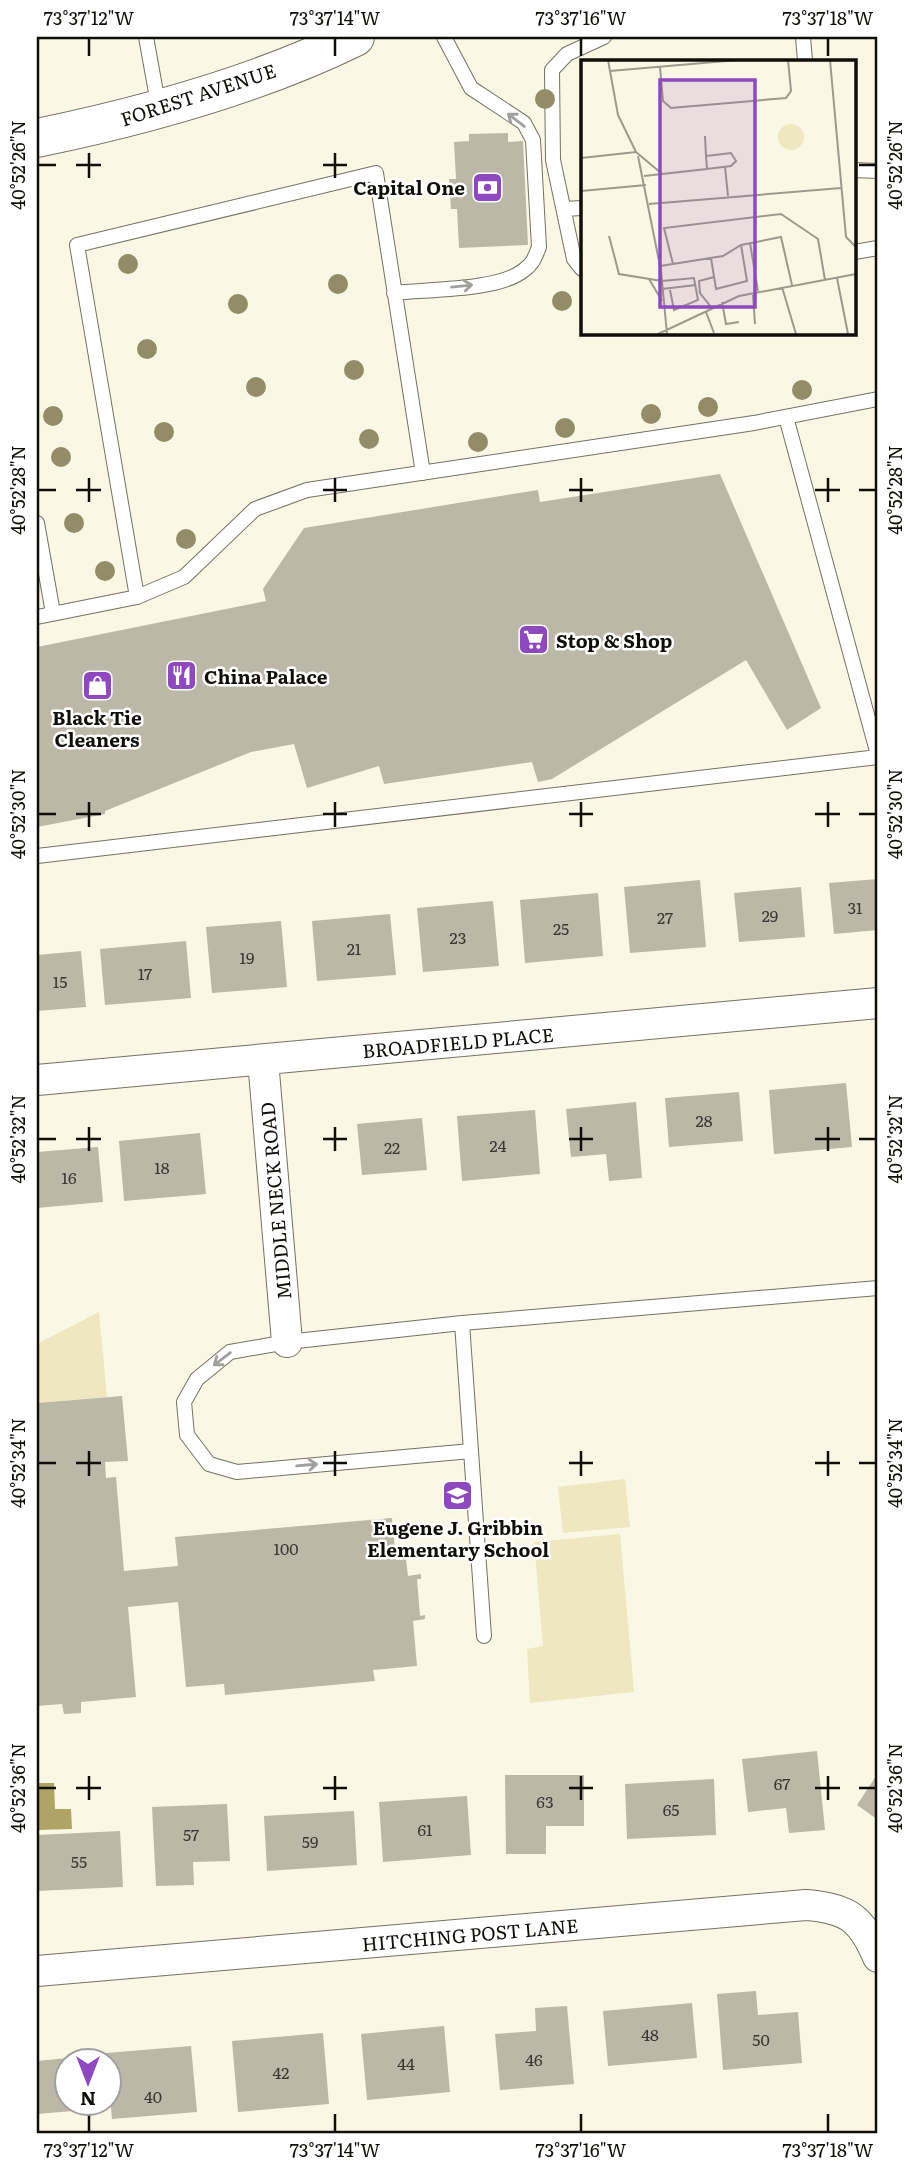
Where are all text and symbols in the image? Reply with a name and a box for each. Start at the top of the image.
text: 73°37'12"W [44,4,134,31]
text: 73°37'14"W [290,4,381,31]
text: 73°37'16"W [536,4,627,31]
text: 73°37'18"W [782,4,874,31]
street label: FOREST AVENUE [117,56,279,132]
inset map [581,60,856,334]
one-way arrow [508,112,526,127]
text: 40°52'26"N [4,120,31,210]
text: 40°52'26"N [881,120,908,210]
bank icon: Capital One [471,170,505,204]
place label: Capital One [353,173,465,201]
one-way arrow [450,279,473,292]
text: 40°52'28"N [4,445,31,535]
text: 40°52'28"N [881,445,908,535]
supermarket icon: Stop & Shop [516,623,550,657]
place label: Stop & Shop [556,626,672,654]
restaurant icon: China Palace [164,659,198,693]
place label: China Palace [204,662,328,690]
shop icon: Black Tie Cleaners [80,669,114,703]
place label: Black Tie Cleaners [52,703,142,753]
text: 40°52'30"N [4,769,31,859]
text: 40°52'30"N [881,769,908,859]
house number: 31 [847,895,863,919]
house number: 29 [762,903,778,927]
house number: 27 [657,905,673,929]
house number: 25 [553,916,569,940]
house number: 23 [450,925,466,949]
house number: 21 [347,936,362,960]
house number: 19 [240,945,254,969]
house number: 17 [138,961,152,985]
house number: 15 [53,969,67,993]
street label: BROADFIELD PLACE [361,1020,555,1064]
text: 40°52'32"N [4,1095,31,1183]
text: 40°52'32"N [881,1095,908,1183]
street label: MIDDLE NECK ROAD [252,1101,298,1301]
house number: 28 [696,1108,713,1132]
house number: 24 [490,1133,507,1157]
house number: 22 [384,1135,400,1159]
house number: 18 [154,1155,170,1179]
house number: 16 [61,1165,77,1189]
one-way arrow [213,1351,232,1366]
text: 40°52'34"N [4,1418,31,1508]
text: 40°52'34"N [881,1418,908,1508]
one-way arrow [295,1458,318,1471]
school or university icon: Eugene J. Gribbin Elementary School [441,1479,475,1513]
place label: Eugene J. Gribbin Elementary School [367,1513,549,1563]
house number: 100 [273,1536,299,1560]
text: 40°52'36"N [4,1743,31,1833]
text: 40°52'36"N [881,1743,908,1833]
house number: 67 [774,1771,790,1795]
house number: 63 [536,1789,554,1813]
house number: 65 [663,1797,679,1821]
house number: 61 [417,1817,433,1841]
house number: 57 [183,1822,199,1846]
house number: 59 [302,1829,318,1853]
house number: 55 [71,1849,87,1873]
street label: HITCHING POST LANE [361,1911,579,1957]
house number: 48 [641,2022,659,2046]
house number: 50 [752,2027,770,2051]
house number: 46 [525,2047,543,2071]
north arrow [52,2048,122,2118]
house number: 44 [397,2051,415,2075]
house number: 42 [273,2060,289,2084]
house number: 40 [144,2084,162,2108]
text: N [80,2086,96,2114]
text: 73°37'12"W [44,2136,134,2163]
text: 73°37'14"W [290,2136,381,2163]
text: 73°37'16"W [536,2136,627,2163]
text: 73°37'18"W [782,2136,874,2163]

